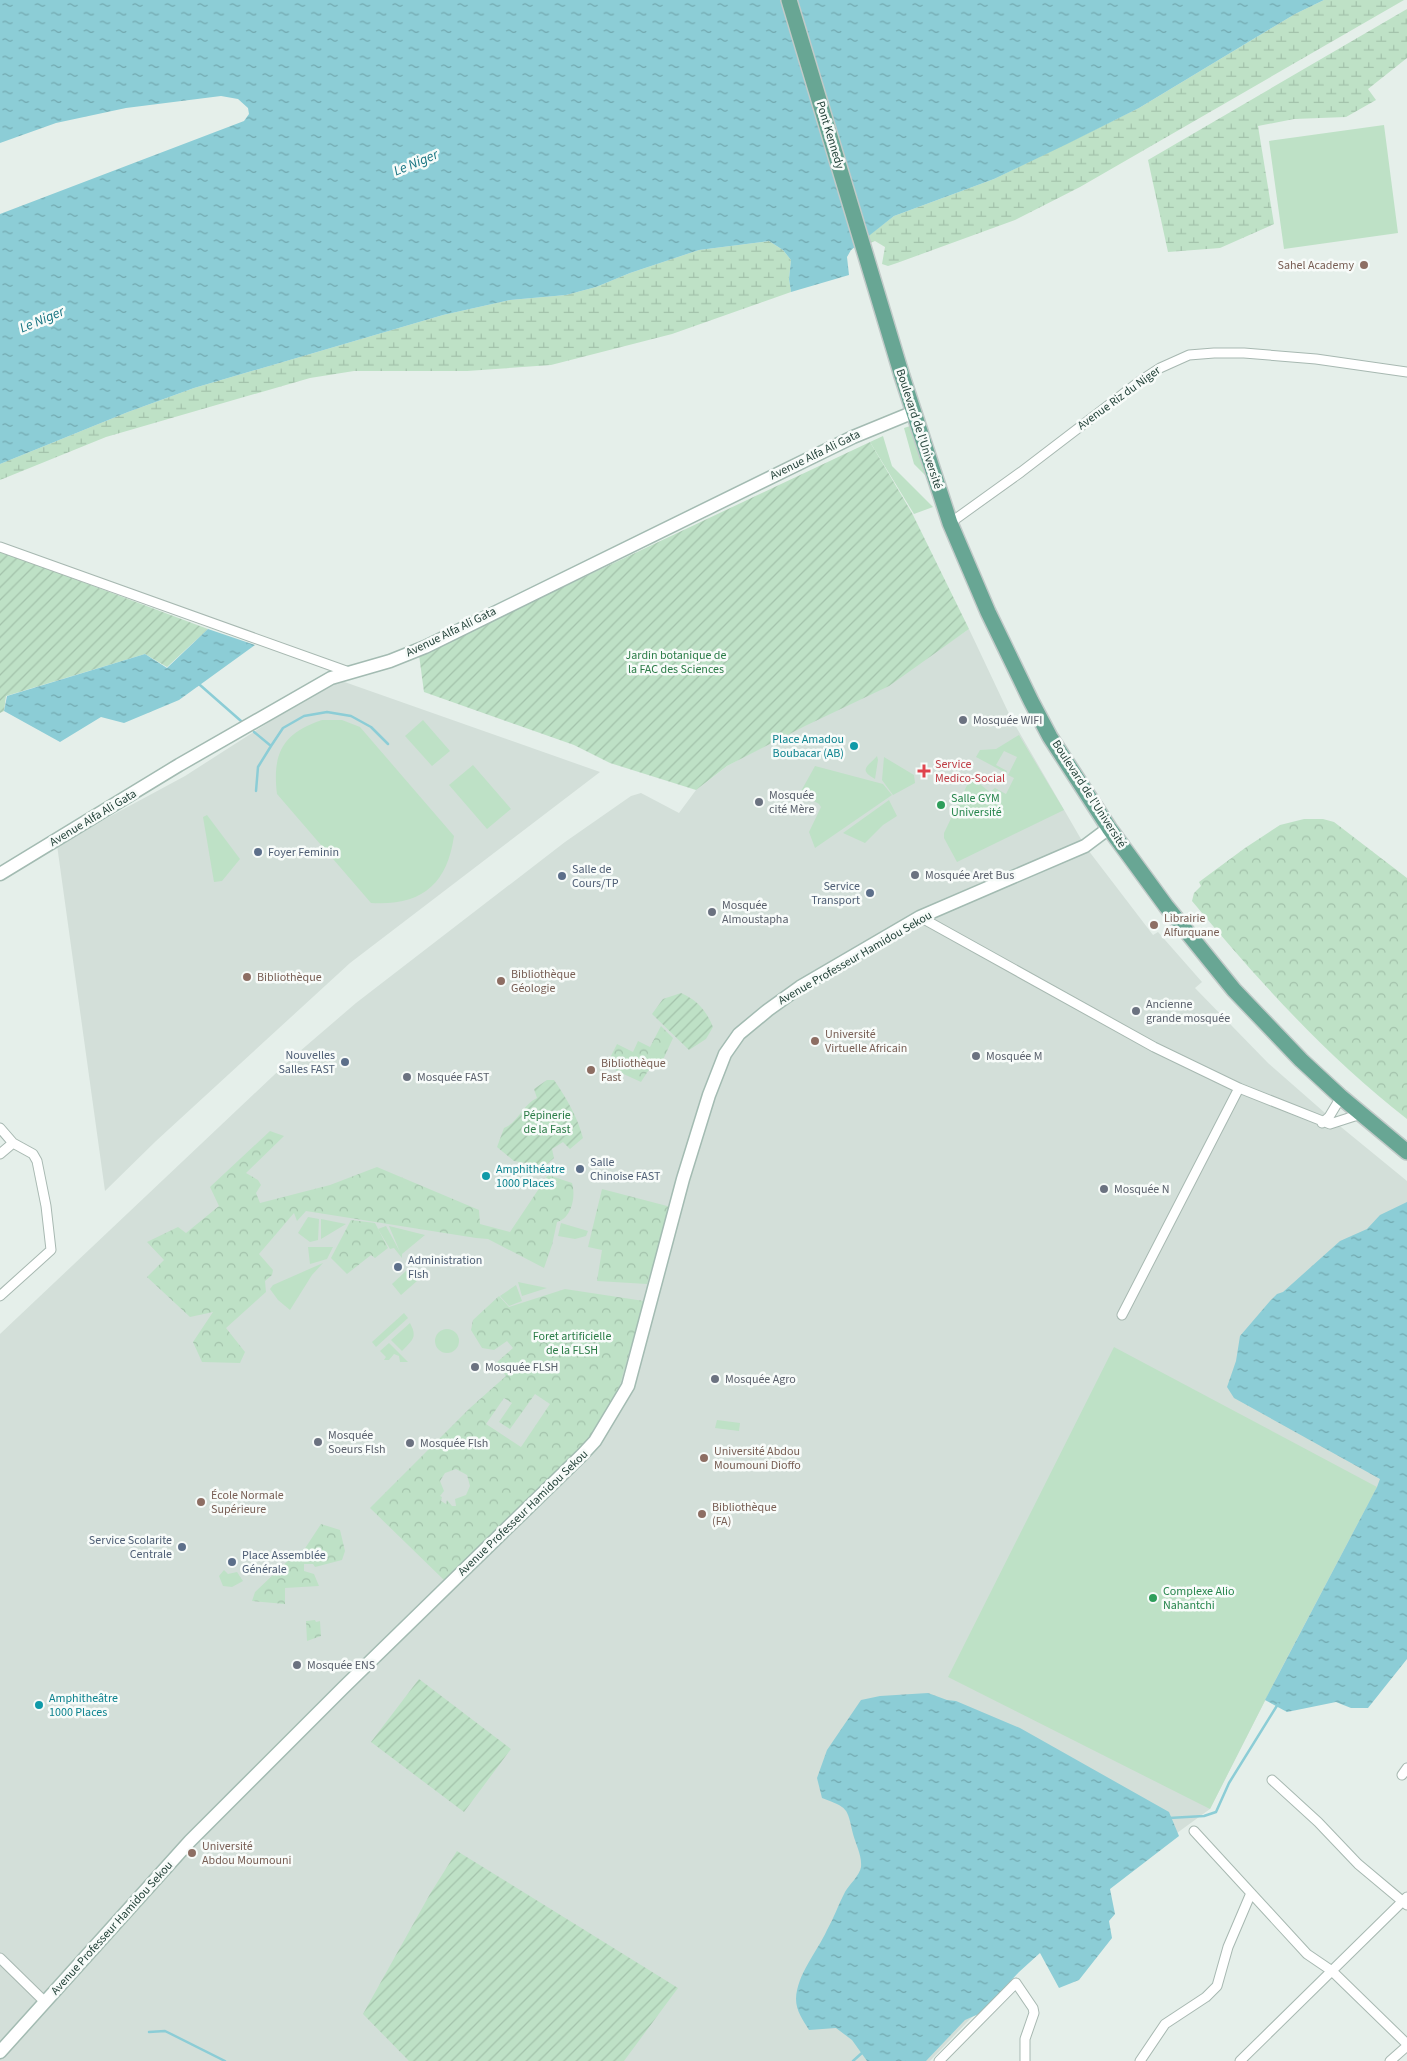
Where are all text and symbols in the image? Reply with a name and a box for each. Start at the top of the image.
street label: Pont Kennedy [812,99,849,171]
water label: Le Niger [391,144,443,181]
place label: Sahel Academy [1278,257,1354,274]
marker: Sahel Academy [1358,259,1370,271]
water label: Le Niger [17,301,69,338]
street label: Avenue Riz du Niger [1074,362,1165,434]
street label: Boulevard de l'Université [892,367,946,491]
street label: Avenue Alfa Ali Gata [767,426,863,484]
street label: Avenue Alfa Ali Gata [403,603,499,661]
park label: Jardin botanique de la FAC des Sciences [626,647,726,678]
place label: Mosquée WIFI [973,712,1042,729]
marker: Mosquée WIFI [957,714,969,726]
place label: Place Amadou Boubacar (AB) [772,731,844,762]
street label: Boulevard de l'Université [1048,737,1130,851]
marker: Place Amadou Boubacar (AB) [848,740,860,752]
place label: Service Medico-Social [935,756,1005,787]
marker: Service Medico-Social [917,764,931,778]
street label: Avenue Alfa Ali Gata [46,785,140,851]
place label: Mosquée cité Mère [769,787,814,818]
place label: Salle GYM Université [951,790,1002,821]
marker: Mosquée cité Mère [753,796,765,808]
marker: Salle GYM Université [935,799,947,811]
place label: Foyer Feminin [268,844,339,861]
marker: Foyer Feminin [252,846,264,858]
place label: Salle de Cours/TP [572,861,619,892]
place label: Mosquée Aret Bus [925,867,1014,884]
marker: Mosquée Aret Bus [909,869,921,881]
marker: Salle de Cours/TP [556,870,568,882]
place label: Service Transport [811,878,860,909]
marker: Service Transport [864,887,876,899]
place label: Mosquée Almoustapha [722,897,788,928]
marker: Mosquée Almoustapha [706,906,718,918]
street label: Avenue Professeur Hamidou Sekou [775,907,935,1009]
place label: Librairie Alfurquane [1164,910,1219,941]
marker: Librairie Alfurquane [1148,919,1160,931]
place label: Bibliothèque Géologie [511,966,576,997]
place label: Bibliothèque [257,969,322,986]
marker: Bibliothèque [241,971,253,983]
marker: Bibliothèque Géologie [495,975,507,987]
place label: Ancienne grande mosquée [1146,996,1230,1027]
marker: Ancienne grande mosquée [1130,1005,1142,1017]
place label: Université Virtuelle Africain [825,1026,907,1057]
marker: Université Virtuelle Africain [809,1035,821,1047]
place label: Nouvelles Salles FAST [278,1047,336,1078]
place label: Mosquée M [986,1048,1042,1065]
marker: Mosquée M [970,1050,982,1062]
place label: Bibliothèque Fast [601,1055,666,1086]
marker: Nouvelles Salles FAST [339,1056,351,1068]
marker: Bibliothèque Fast [585,1064,597,1076]
place label: Mosquée FAST [417,1069,490,1086]
marker: Mosquée FAST [401,1071,413,1083]
park label: Pépinerie de la Fast [523,1107,571,1138]
place label: Salle Chinoise FAST [590,1154,661,1185]
place label: Amphithéatre 1000 Places [496,1161,565,1192]
marker: Salle Chinoise FAST [574,1163,586,1175]
marker: Amphithéatre 1000 Places [480,1170,492,1182]
place label: Mosquée N [1114,1181,1170,1198]
marker: Mosquée N [1098,1183,1110,1195]
place label: Administration Flsh [408,1252,482,1283]
marker: Administration Flsh [392,1261,404,1273]
park label: Foret artificielle de la FLSH [533,1328,611,1359]
place label: Mosquée FLSH [485,1359,558,1376]
marker: Mosquée FLSH [469,1361,481,1373]
place label: Mosquée Agro [725,1371,796,1388]
marker: Mosquée Agro [709,1373,721,1385]
place label: Mosquée Soeurs Flsh [328,1427,385,1458]
place label: Mosquée Flsh [420,1435,488,1452]
marker: Mosquée Soeurs Flsh [312,1436,324,1448]
marker: Mosquée Flsh [404,1437,416,1449]
place label: Université Abdou Moumouni Dioffo [714,1443,801,1474]
street label: Avenue Professeur Hamidou Sekou [454,1446,592,1580]
marker: Université Abdou Moumouni Dioffo [698,1452,710,1464]
place label: École Normale Supérieure [211,1487,284,1518]
marker: École Normale Supérieure [195,1496,207,1508]
place label: Bibliothèque (FA) [712,1499,777,1530]
marker: Bibliothèque (FA) [696,1508,708,1520]
place label: Service Scolarite Centrale [89,1532,172,1563]
marker: Service Scolarite Centrale [176,1541,188,1553]
place label: Place Assemblée Générale [242,1547,326,1578]
marker: Place Assemblée Générale [226,1556,238,1568]
place label: Complexe Alio Nahantchi [1163,1583,1234,1614]
marker: Complexe Alio Nahantchi [1147,1592,1159,1604]
place label: Mosquée ENS [307,1657,375,1674]
marker: Mosquée ENS [291,1659,303,1671]
place label: Amphitheâtre 1000 Places [49,1690,118,1721]
marker: Amphitheâtre 1000 Places [33,1699,45,1711]
place label: Université Abdou Moumouni [202,1838,292,1869]
marker: Université Abdou Moumouni [186,1847,198,1859]
street label: Avenue Professeur Hamidou Sekou [47,1857,177,1999]

